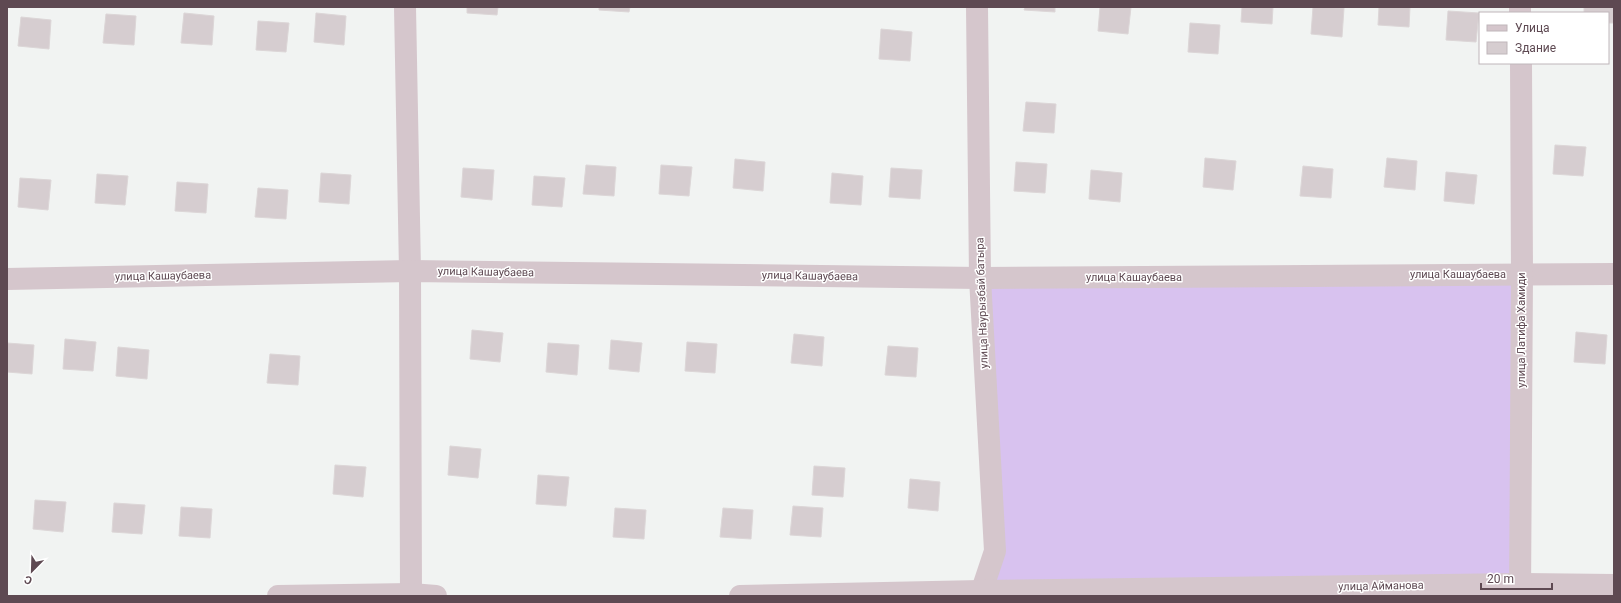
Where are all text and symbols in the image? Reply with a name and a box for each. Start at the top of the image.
legend [1479,12,1609,64]
text: Улица [1515,21,1550,35]
text: Здание [1515,41,1556,55]
street label: улица Наурызбай батыра [973,237,991,369]
street label: улица Кашаубаева [438,265,534,279]
street label: улица Кашаубаева [1410,268,1506,281]
street label: улица Кашаубаева [115,269,211,283]
street label: улица Кашаубаева [762,269,858,283]
street label: улица Кашаубаева [1086,271,1182,284]
street label: улица Латифа Хамиди [1515,272,1528,388]
north arrow [12,551,52,591]
scale bar [1481,565,1552,591]
text: С [22,572,34,587]
text: 20 m [1487,572,1514,586]
street label: улица Айманова [1338,579,1424,593]

